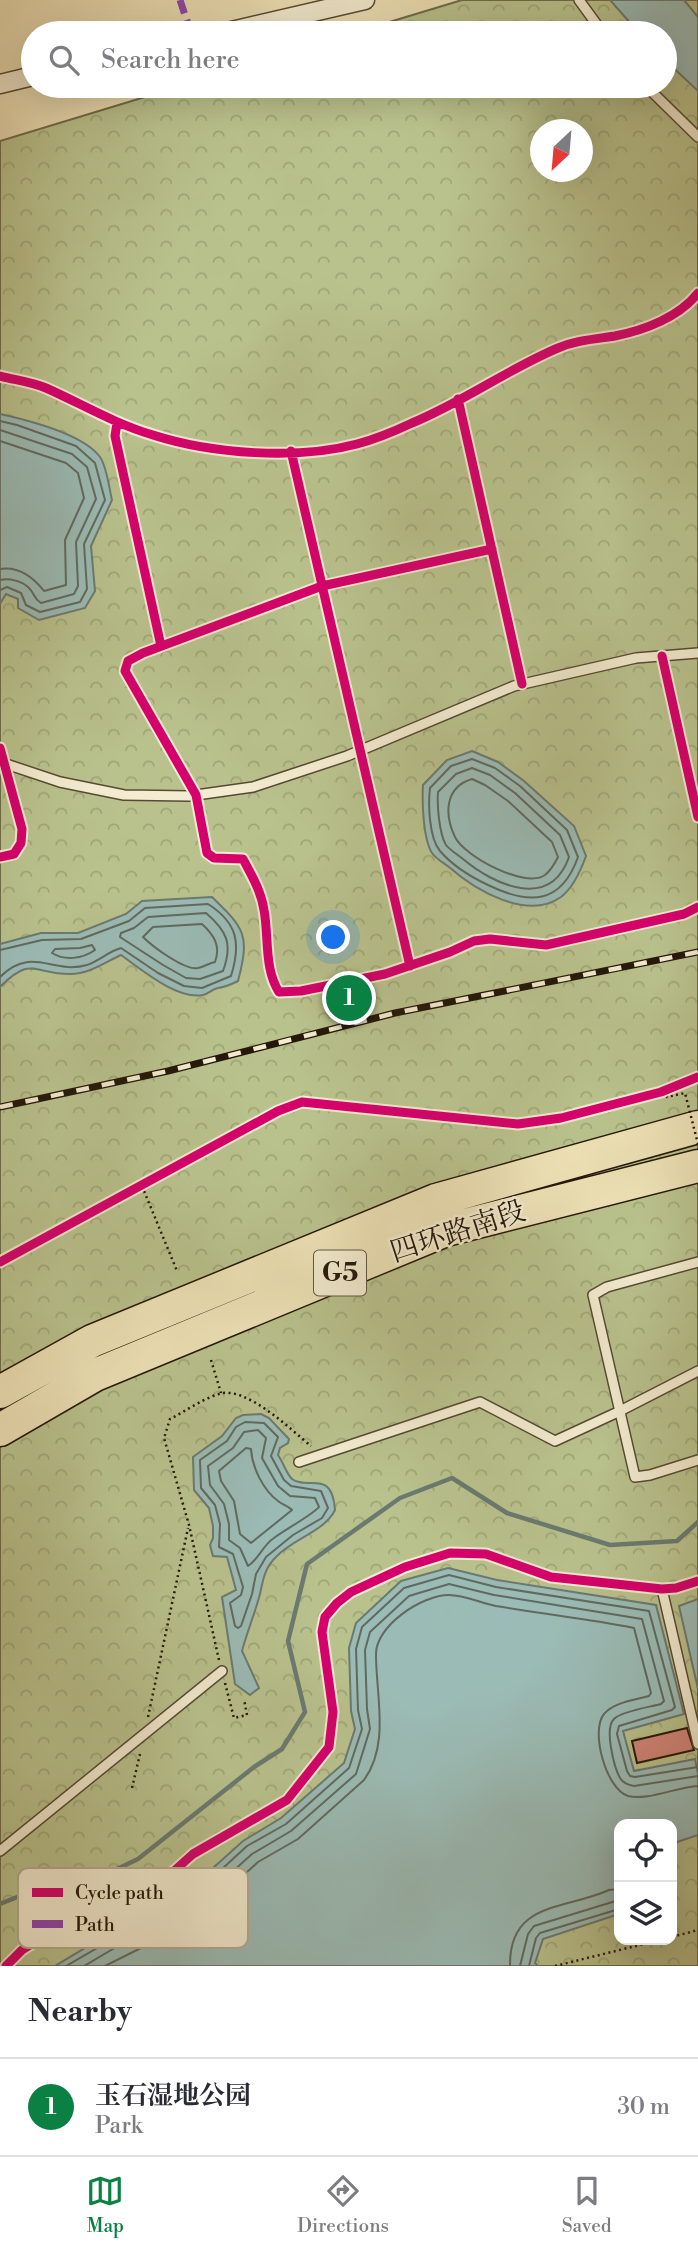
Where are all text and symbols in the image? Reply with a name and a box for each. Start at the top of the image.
search box [21,21,677,98]
icon: search [45,41,83,79]
text: Search here [101,44,240,76]
north arrow [530,119,593,182]
your location [316,920,350,954]
pin: 1 [326,972,372,1024]
street label: 四环路南段 [386,1194,530,1270]
road number: G5 [314,1250,366,1296]
map controls [614,1819,677,1945]
button: locate [614,1819,677,1882]
legend [18,1868,248,1948]
text: Cycle path [75,1881,164,1905]
button: layers [614,1882,677,1945]
text: Path [75,1913,115,1937]
text: Nearby [28,1993,132,2031]
text: 玉石湿地公园 [95,2080,251,2112]
text: 1 [45,2093,57,2121]
text: 30 m [617,2093,670,2121]
text: Park [95,2112,143,2140]
tab: Map [86,2172,124,2238]
tab: Directions [297,2172,389,2238]
tab: Saved [562,2172,612,2238]

